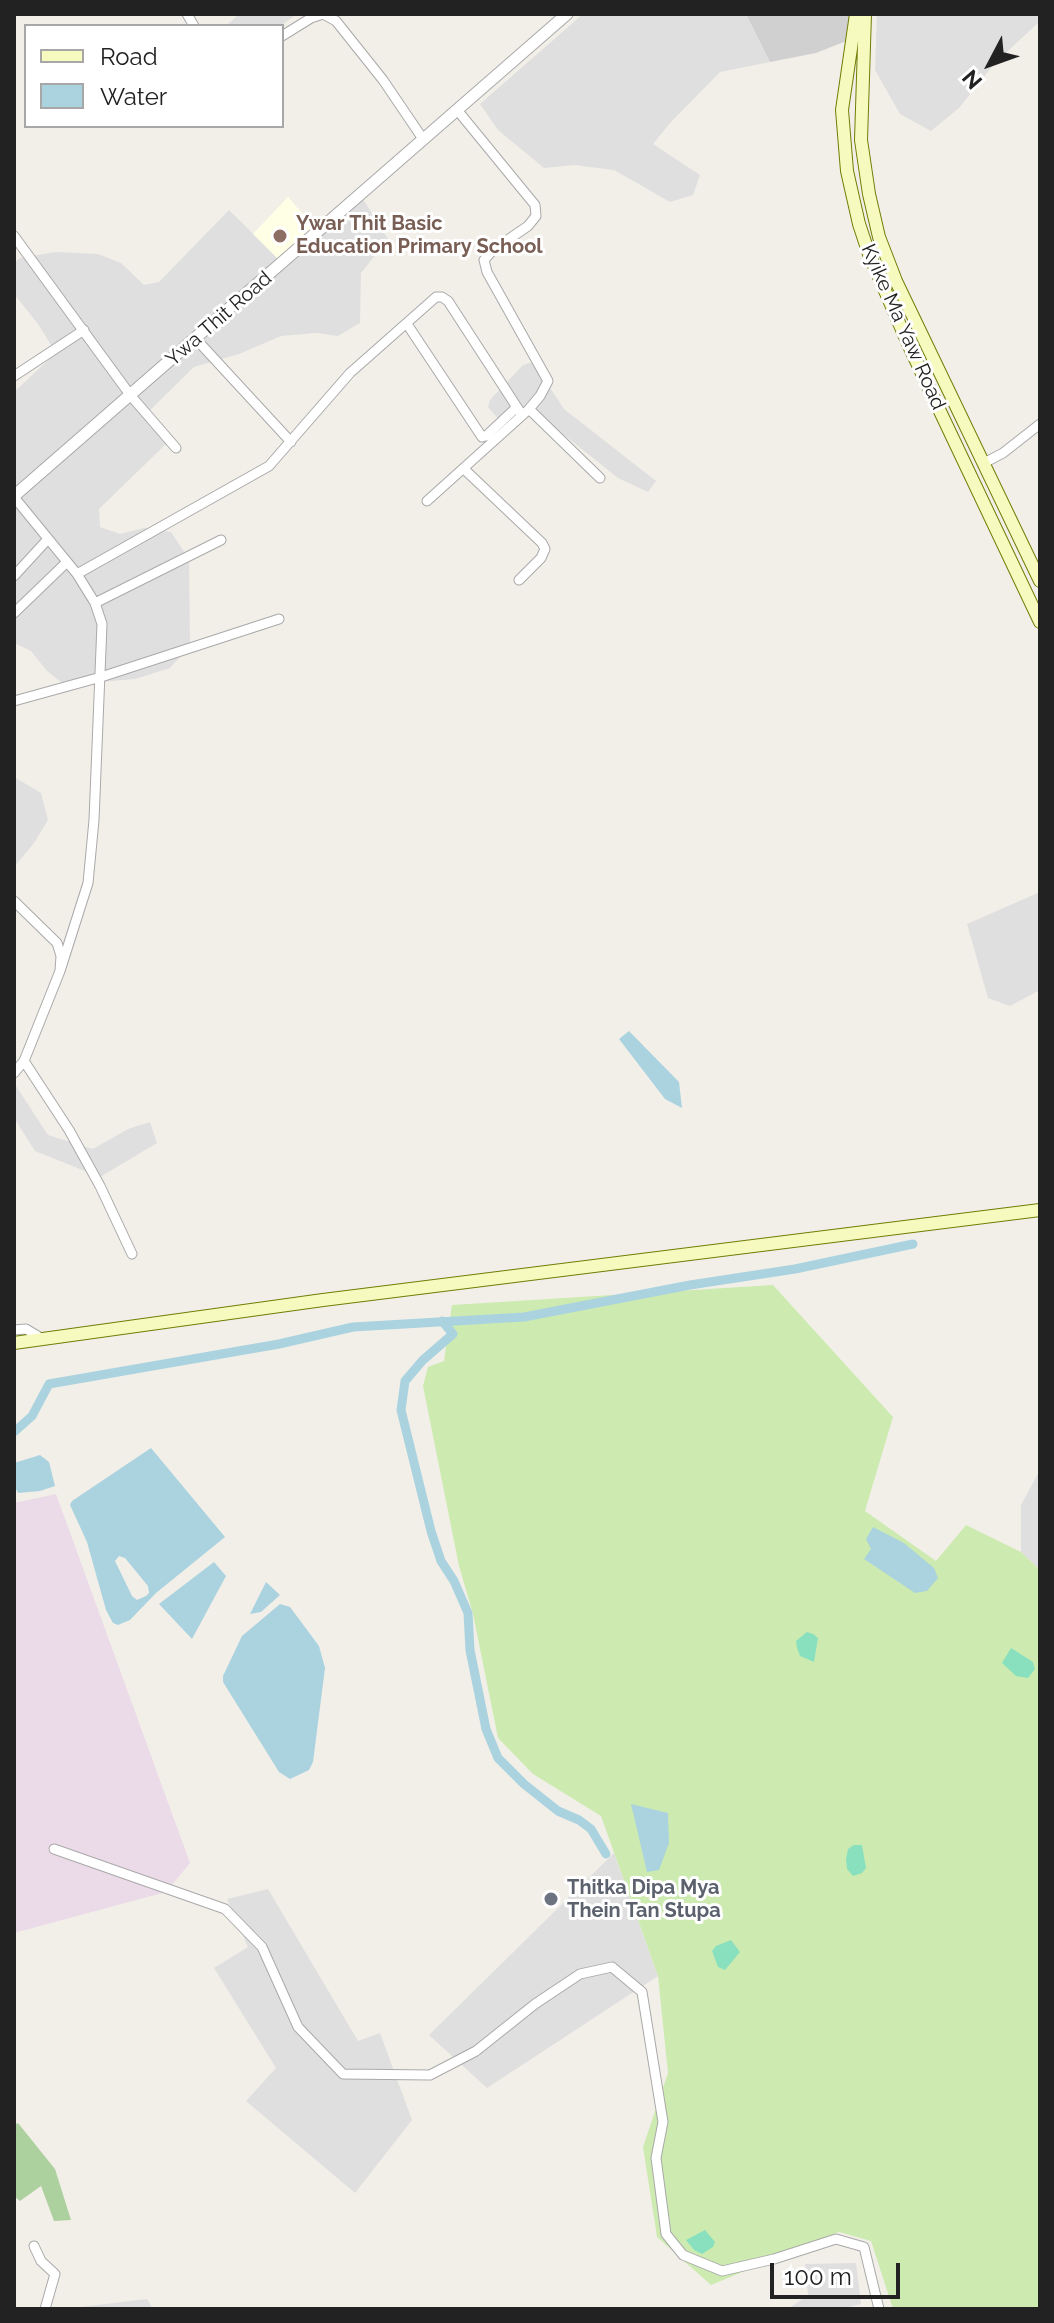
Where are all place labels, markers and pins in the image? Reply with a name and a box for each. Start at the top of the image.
place label: Ywar Thit Basic Education Primary School [296,212,543,259]
marker: Ywar Thit Basic Education Primary School [271,227,289,245]
place label: Thitka Dipa Mya Thein Tan Stupa [567,1876,721,1923]
marker: Thitka Dipa Mya Thein Tan Stupa [542,1890,560,1908]

